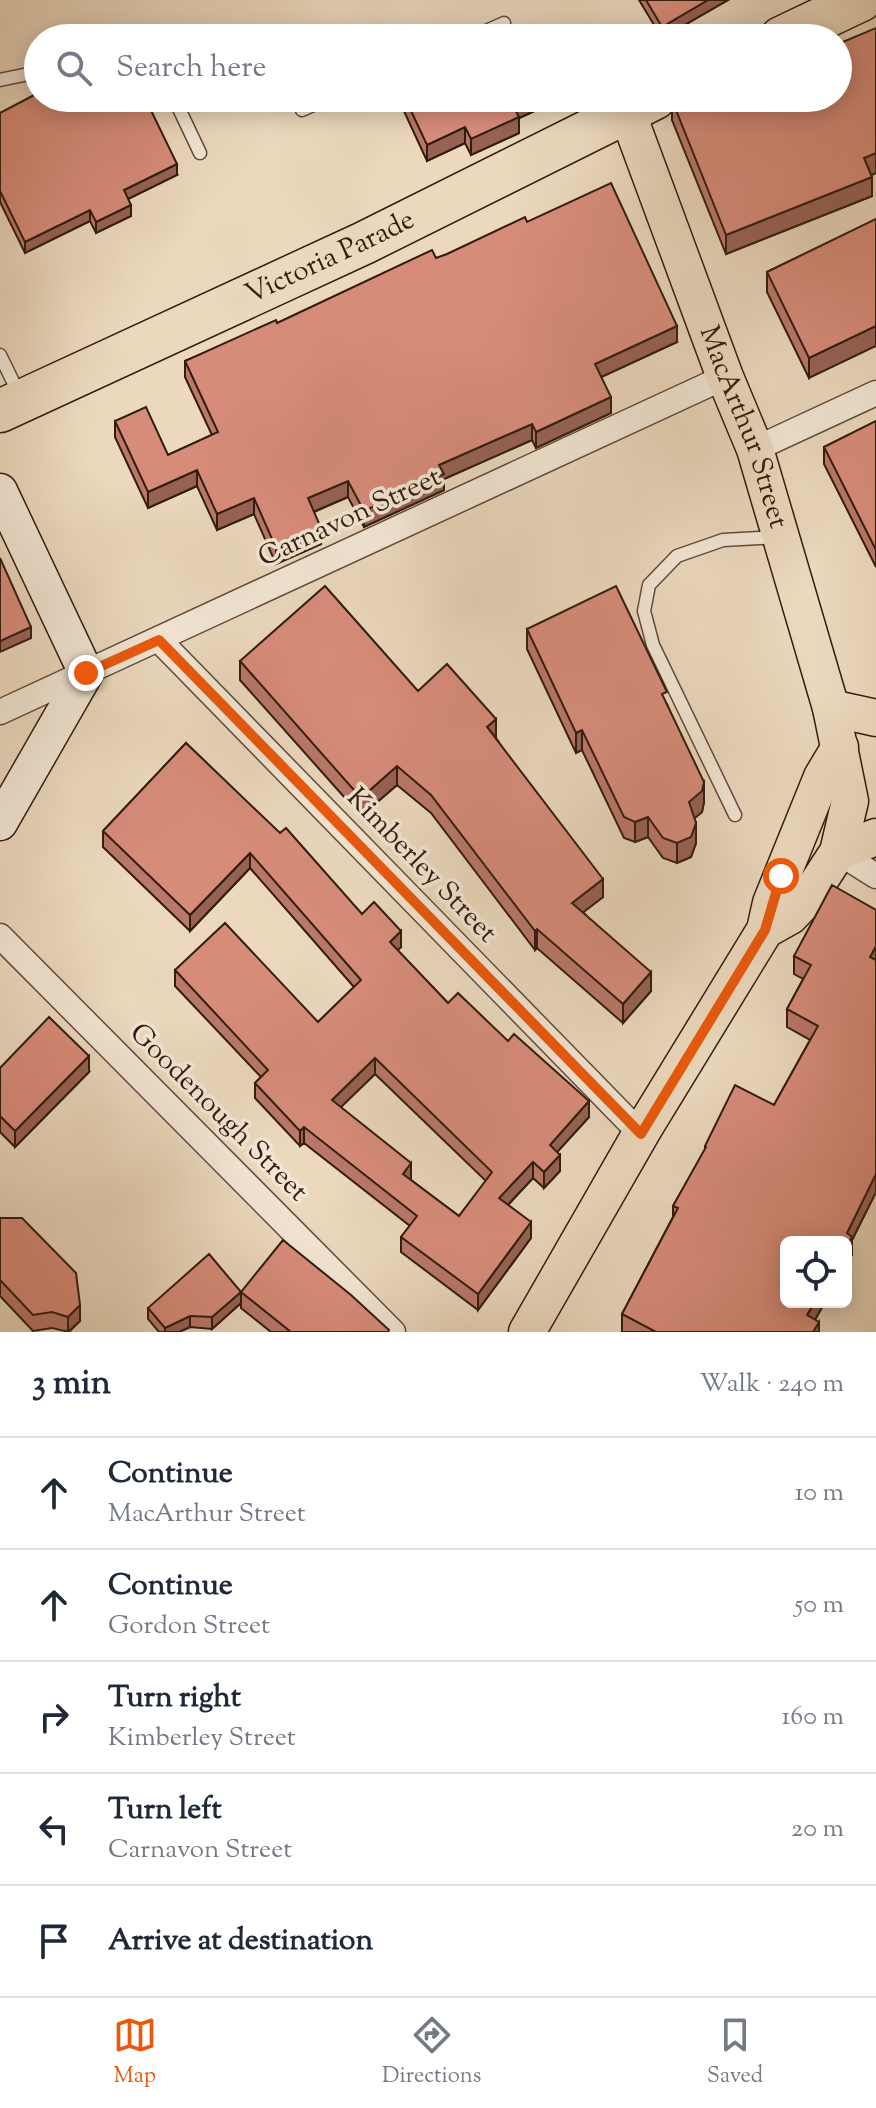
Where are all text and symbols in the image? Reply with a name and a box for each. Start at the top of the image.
search box [24,24,852,112]
icon: search [52,46,96,90]
text: Search here [116,47,266,90]
street label: Victoria Parade [239,201,422,315]
street label: MacArthur Street [688,320,797,534]
street label: Carnavon Street [252,458,449,578]
route end [68,655,104,691]
street label: Kimberley Street [336,779,506,953]
route start [763,858,799,894]
street label: Goodenough Street [120,1015,317,1212]
map controls [780,1236,852,1308]
button: locate [780,1236,852,1308]
text: 3 min [32,1360,111,1409]
text: Walk · 240 m [700,1366,844,1403]
text: Continue [108,1453,233,1496]
icon: ahead [32,1471,76,1515]
text: 10 m [795,1475,844,1512]
text: MacArthur Street [108,1496,306,1533]
text: Continue [108,1565,233,1608]
icon: ahead [32,1583,76,1627]
text: 50 m [794,1587,844,1624]
text: Gordon Street [108,1608,270,1645]
text: Turn right [108,1677,241,1720]
icon: right [32,1695,76,1739]
text: 160 m [781,1699,844,1736]
text: Kimberley Street [108,1720,296,1757]
text: Turn left [108,1789,222,1832]
icon: left [32,1807,76,1851]
text: 20 m [791,1811,844,1848]
text: Carnavon Street [108,1832,292,1869]
icon: arrive [32,1919,76,1963]
text: Arrive at destination [108,1920,373,1963]
tab: Map [113,2013,157,2093]
tab: Directions [382,2013,481,2093]
tab: Saved [707,2013,763,2093]

